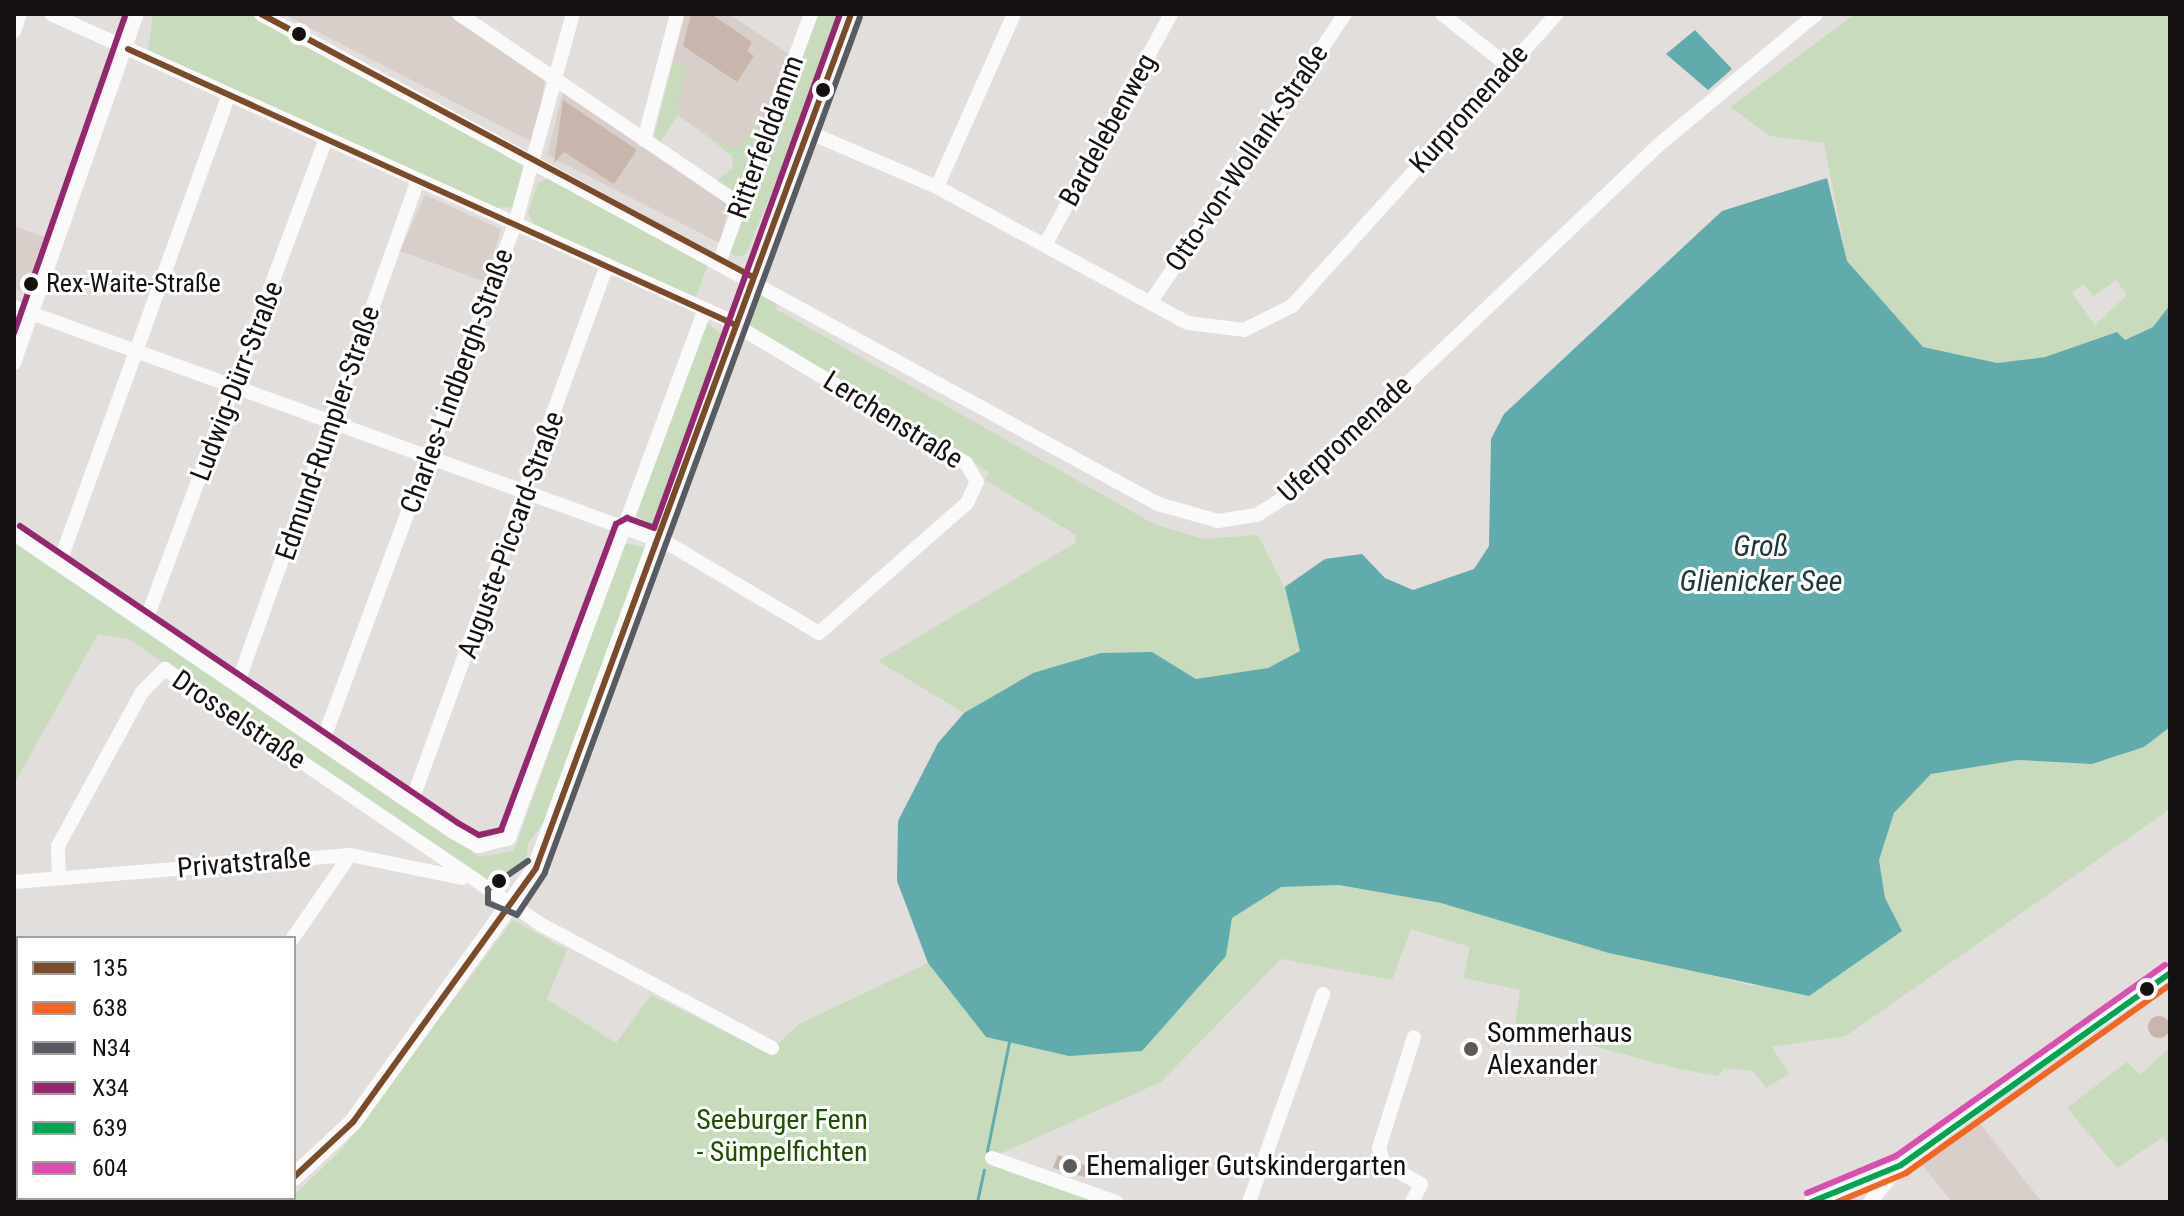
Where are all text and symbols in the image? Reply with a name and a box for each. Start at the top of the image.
unlabelled marker [291,26,307,42]
street label: Otto-von-Wollank-Straße [1158,38,1336,278]
street label: Kurpromenade [1403,38,1535,180]
street label: Bardelebenweg [1052,48,1164,212]
street label: Ritterfelddamm [721,51,811,223]
unlabelled marker [815,82,831,98]
street label: Charles-Lindbergh-Straße [393,244,521,518]
place label: Rex-Waite-Straße [46,268,221,300]
marker: Rex-Waite-Straße [23,276,39,292]
street label: Ludwig-Dürr-Straße [184,276,290,486]
street label: Edmund-Rumpler-Straße [269,301,387,565]
street label: Lerchenstraße [817,364,969,476]
street label: Uferpromenade [1271,369,1419,509]
street label: Auguste-Piccard-Straße [451,407,571,663]
water label: Groß Glienicker See [1680,528,1842,598]
street label: Drosselstraße [166,663,312,777]
street label: Privatstraße [176,840,312,886]
unlabelled marker [491,873,507,889]
legend [16,936,296,1200]
text: 135 [92,954,128,982]
unlabelled marker [2139,981,2155,997]
text: 638 [92,994,128,1022]
place label: Sommerhaus Alexander [1487,1016,1633,1082]
text: N34 [92,1034,131,1062]
marker: Sommerhaus Alexander [1462,1040,1480,1058]
text: X34 [92,1074,129,1102]
park label: Seeburger Fenn - Sümpelfichten [696,1103,868,1169]
text: 639 [92,1114,128,1142]
place label: Ehemaliger Gutskindergarten [1086,1149,1406,1183]
text: 604 [92,1154,128,1182]
marker: Ehemaliger Gutskindergarten [1061,1157,1079,1175]

